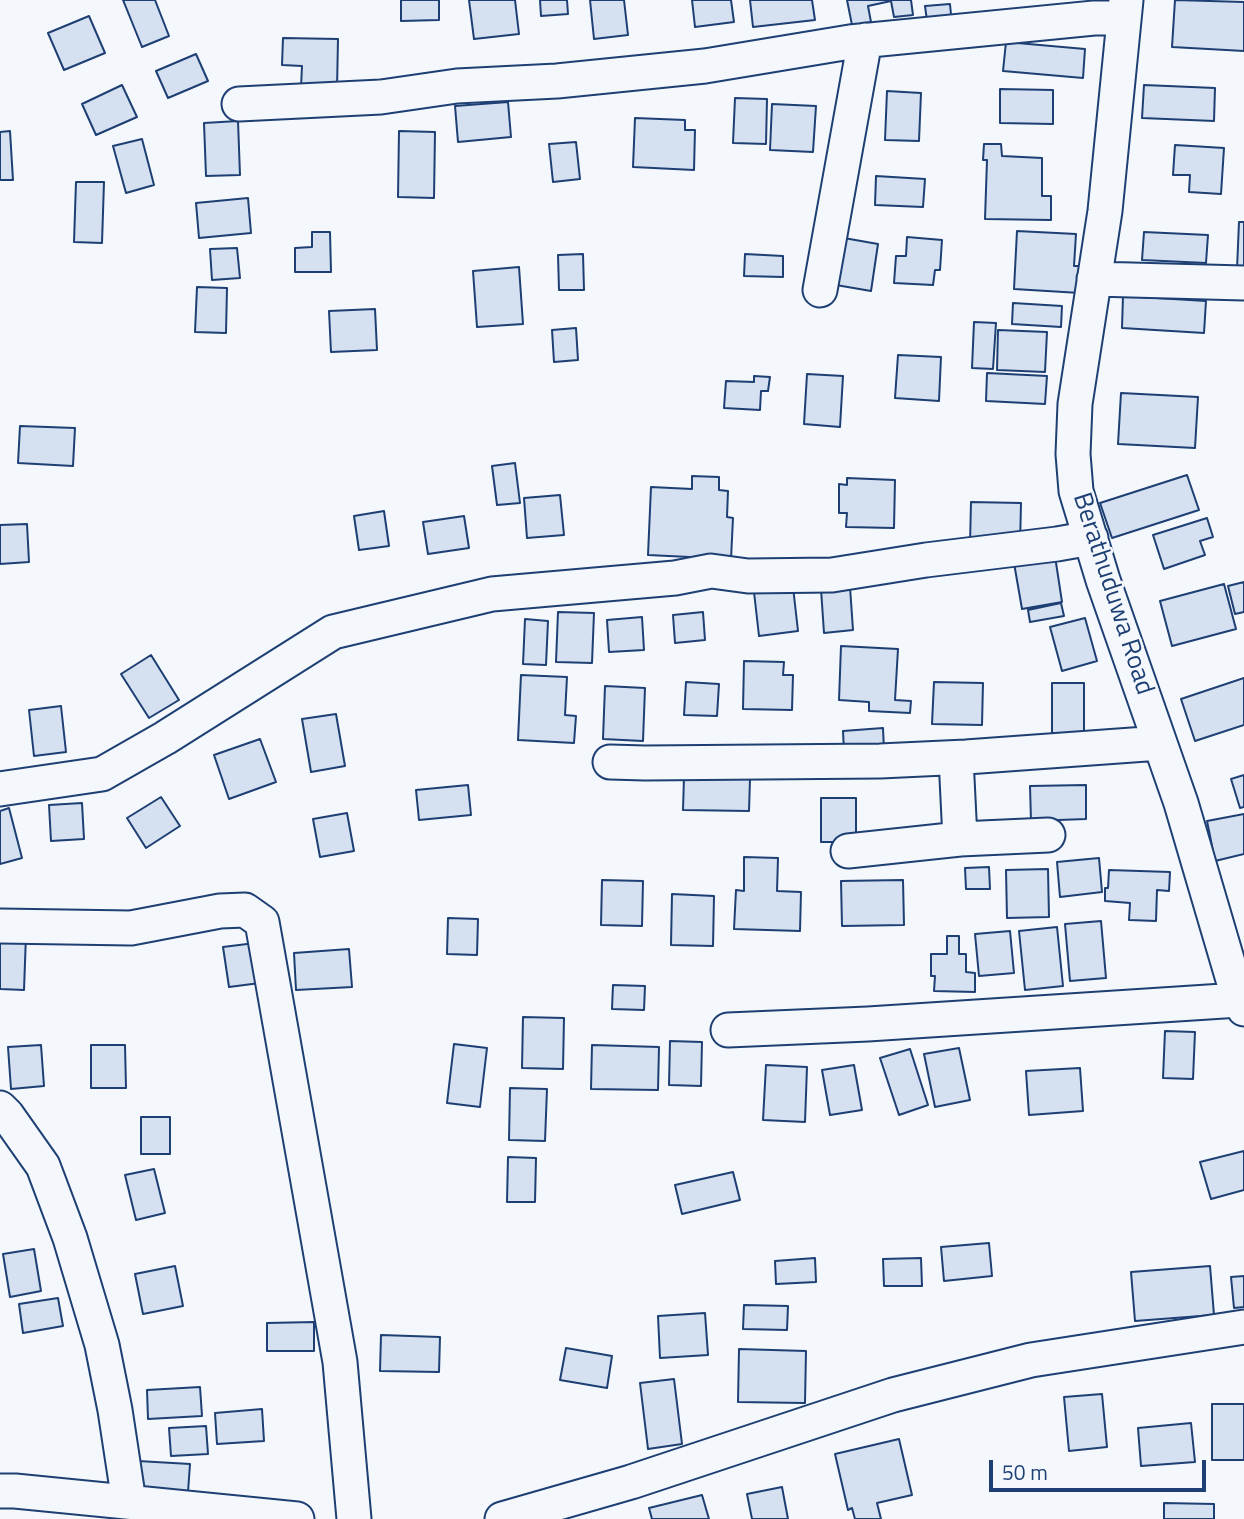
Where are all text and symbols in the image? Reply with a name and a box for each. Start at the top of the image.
street label: Berathuduwa Road [1065,489,1159,699]
scale bar [992,1446,1209,1490]
text: 50 m [1002,1456,1048,1488]

